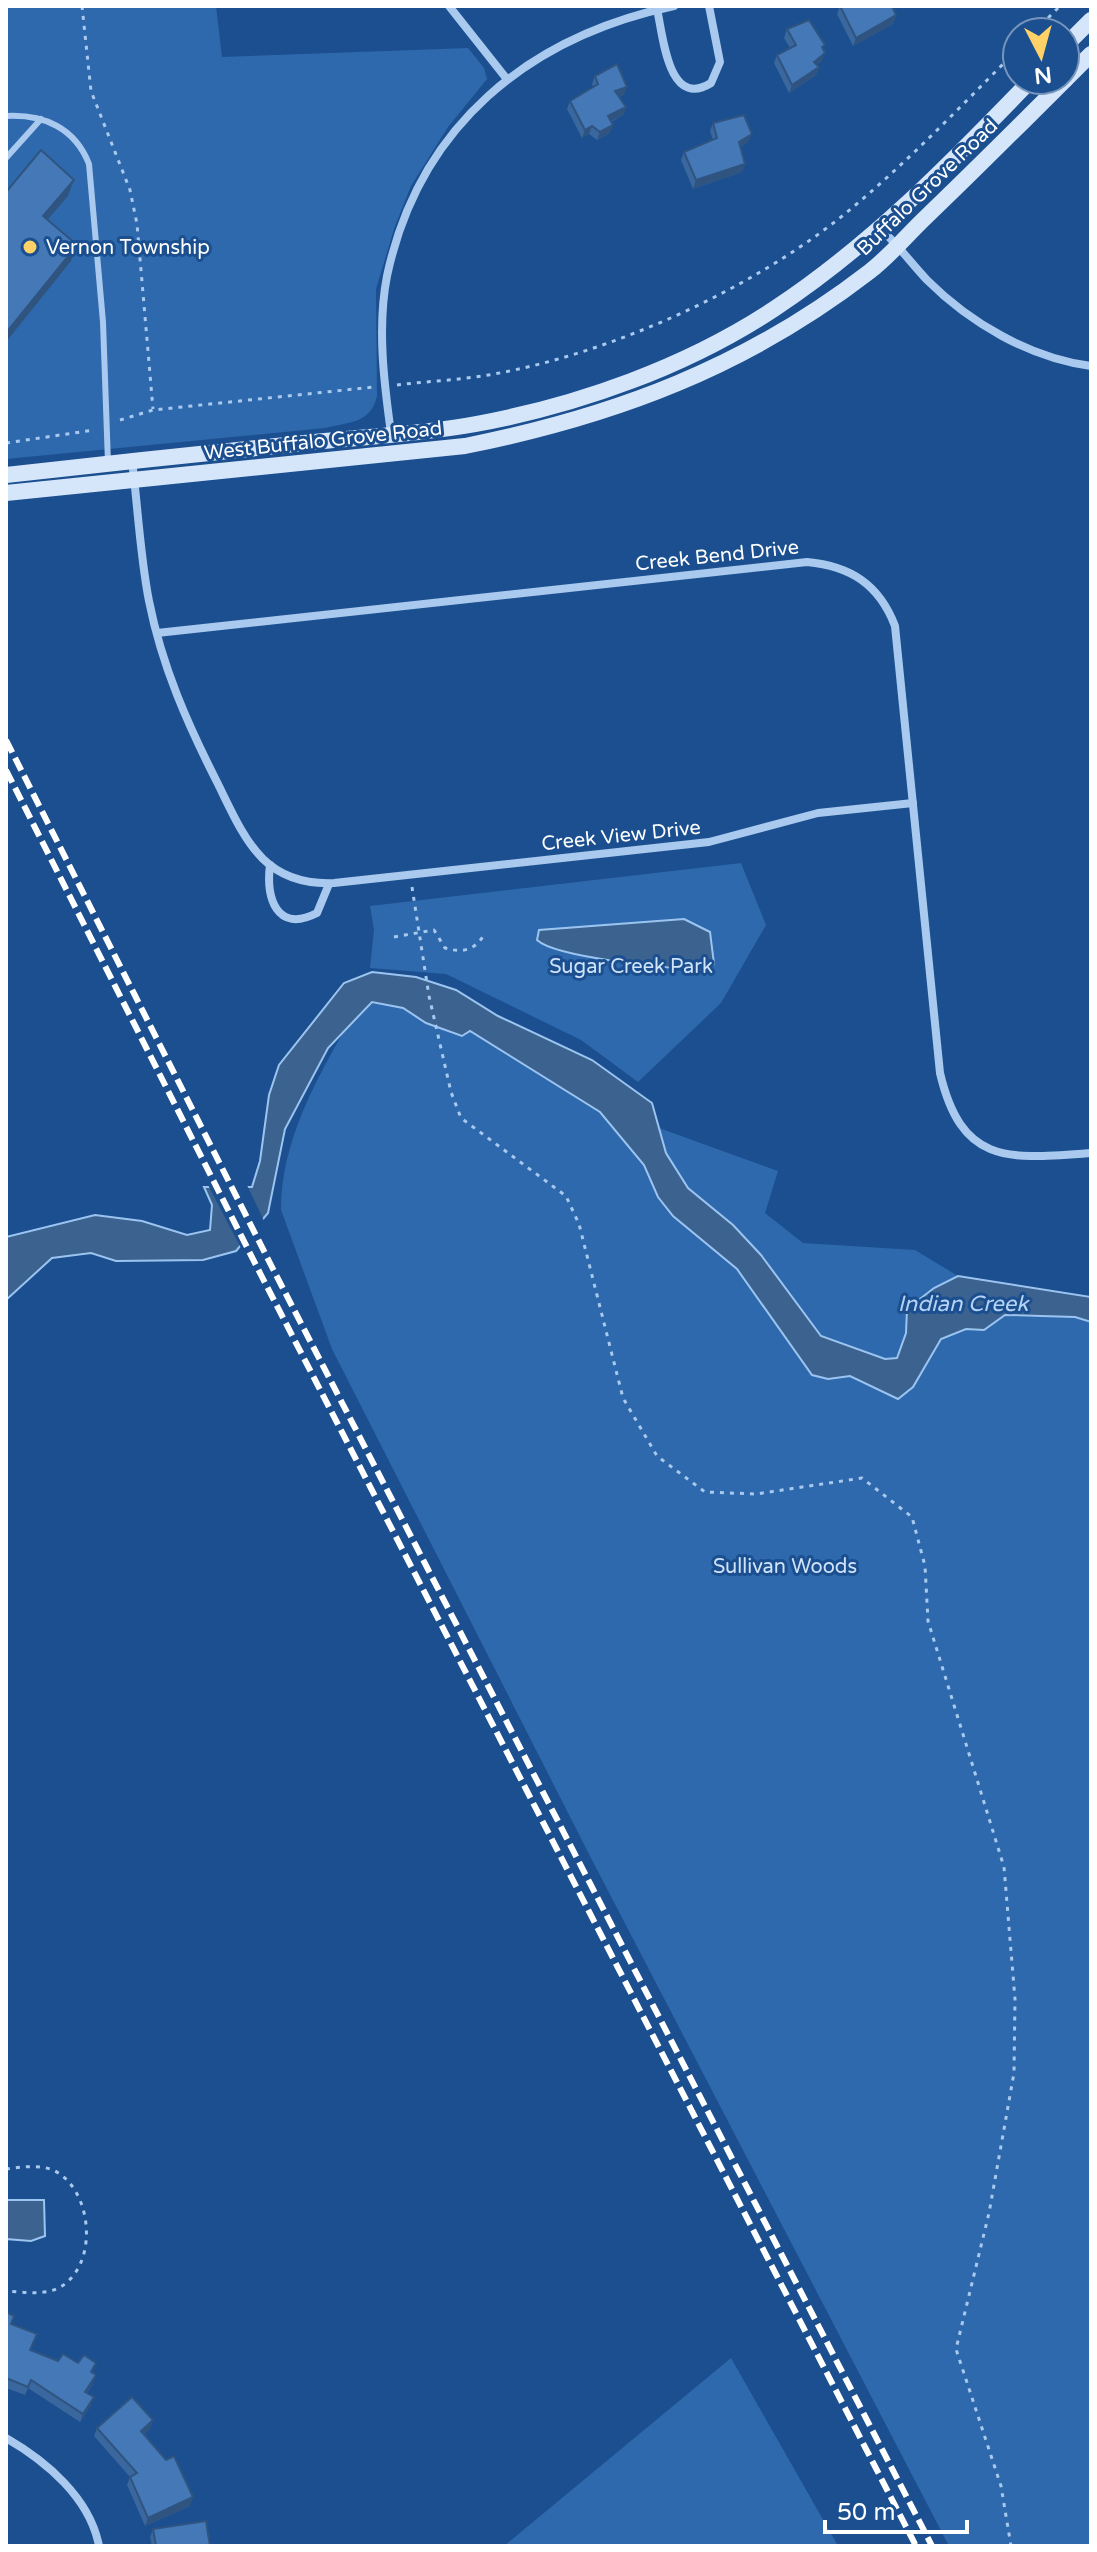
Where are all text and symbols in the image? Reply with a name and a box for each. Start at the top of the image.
north arrow [1001,16,1081,96]
text: N [1033,61,1053,89]
street label: Buffalo Grove Road [852,114,1003,261]
place label: Vernon Township [46,236,210,260]
marker: Vernon Township [21,238,39,256]
street label: West Buffalo Grove Road [203,417,443,465]
street label: Creek Bend Drive [634,535,800,577]
street label: Creek View Drive [540,816,702,856]
park label: Sugar Creek Park [549,955,713,979]
water label: Indian Creek [898,1291,1030,1317]
park label: Sullivan Woods [713,1555,857,1579]
scale bar [825,2484,967,2534]
text: 50 m [837,2498,895,2527]

